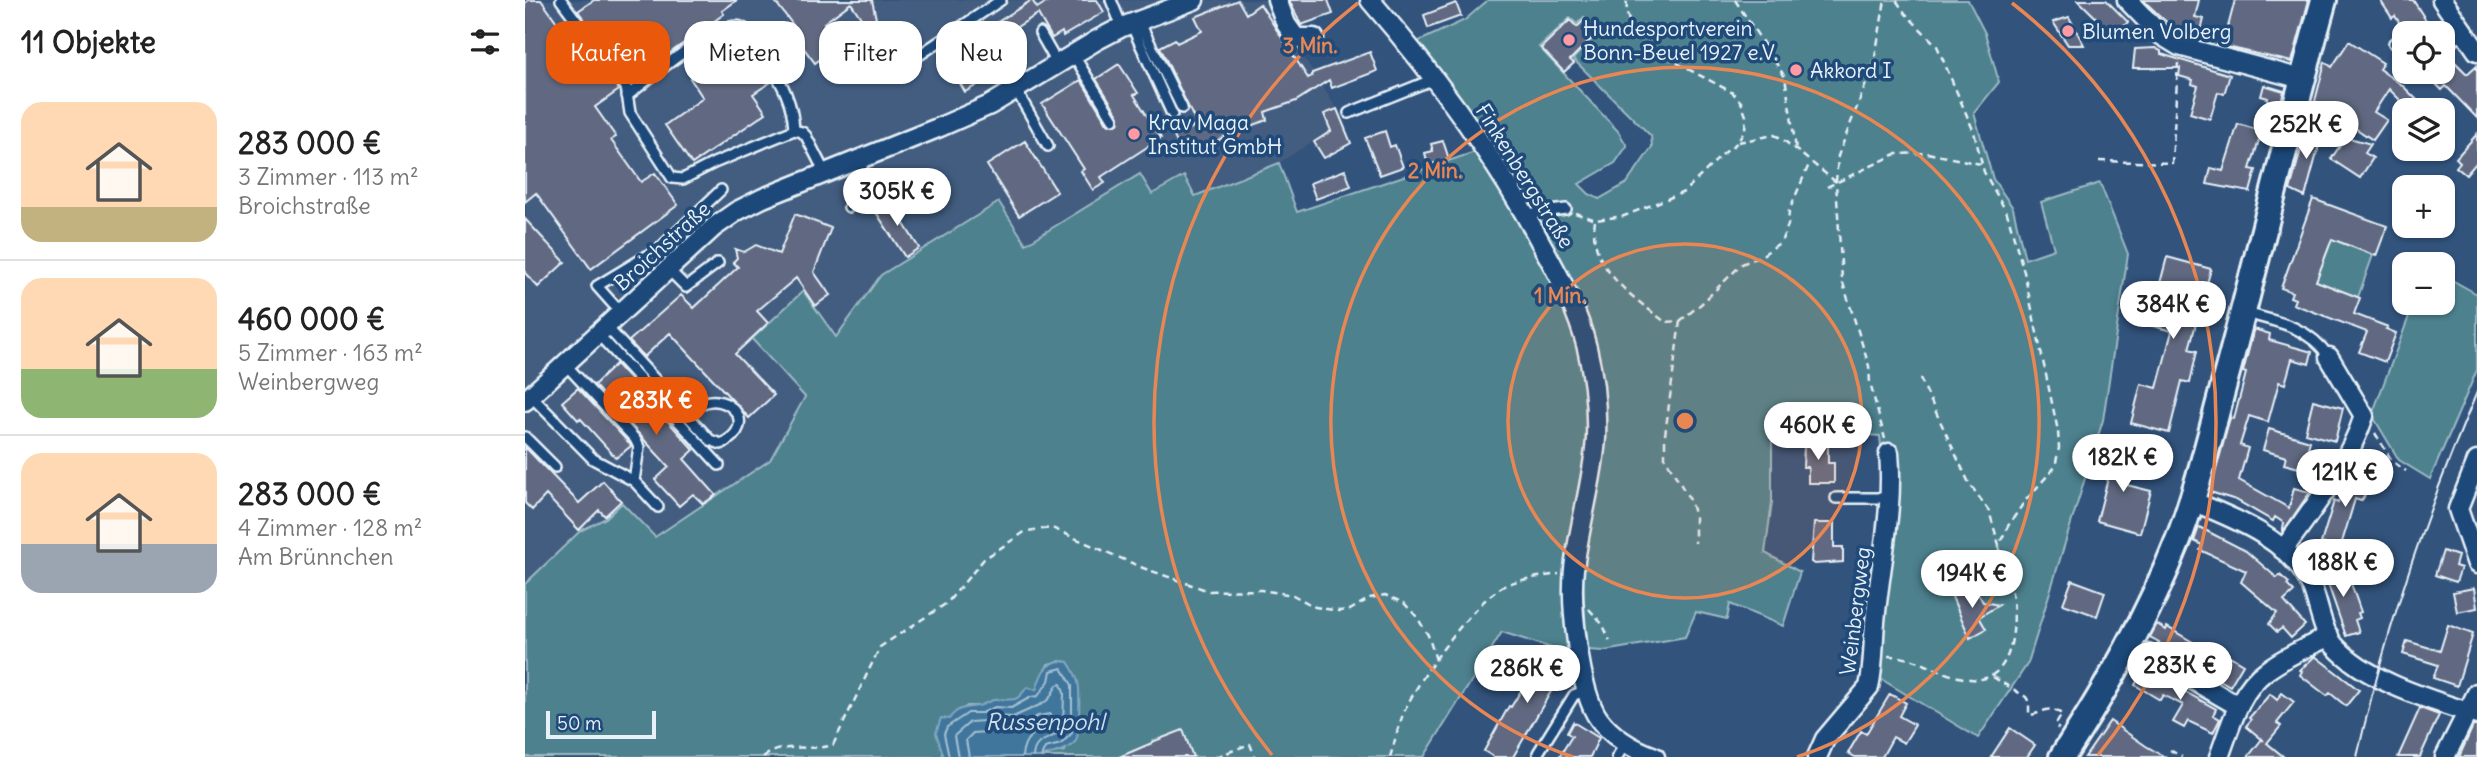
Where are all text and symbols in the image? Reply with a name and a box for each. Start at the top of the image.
place label: Hundesportverein Bonn-Beuel 1927 e.V. [1583,15,1778,66]
place label: Blumen Volberg [2082,18,2231,45]
chip: Kaufen [546,21,670,84]
chip: Mieten [684,21,805,84]
chip: Filter [819,21,922,84]
chip: Neu [936,21,1027,84]
map controls [2392,21,2455,315]
button: locate [2392,21,2455,84]
text: 11 Objekte [21,23,156,61]
icon: filters [466,23,504,61]
marker: Blumen Volberg [2060,23,2076,39]
text: 3 Min. [1282,32,1338,59]
marker: Hundesportverein Bonn-Beuel 1927 e.V. [1561,32,1577,48]
place label: Akkord I [1810,57,1891,84]
marker: Akkord I [1788,62,1804,78]
button: layers [2392,98,2455,161]
street label: Finkenbergstraße [1470,99,1580,253]
pin: 252K € [2249,102,2363,161]
place label: Krav Maga Institut GmbH [1148,109,1282,160]
text: 252K € [2270,109,2342,138]
text: 283 000 € [238,124,382,162]
marker: Krav Maga Institut GmbH [1126,126,1142,142]
icon: home [77,130,161,214]
text: 2 Min. [1408,157,1462,184]
text: 3 Zimmer · 113 m² [238,162,419,191]
pin: 305K € [840,168,954,228]
button: + [2392,175,2455,238]
text: 305K € [859,176,935,205]
text: Broichstraße [238,191,371,220]
street label: Broichstraße [608,195,716,297]
button: − [2392,252,2455,315]
text: 1 Min. [1534,282,1586,309]
pin: 384K € [2116,282,2230,341]
text: 384K € [2136,289,2210,318]
text: 460 000 € [238,300,385,338]
icon: home [77,306,161,390]
text: 5 Zimmer · 163 m² [238,338,423,367]
text: Weinbergweg [238,367,379,396]
pin: 283K € [599,378,713,437]
text: 283K € [619,385,693,414]
pin: 460K € [1761,402,1875,462]
centre of rings [1673,409,1697,433]
text: 460K € [1780,410,1856,439]
pin: 182K € [2066,434,2180,494]
text: 182K € [2088,442,2158,471]
pin: 121K € [2288,449,2402,509]
text: 121K € [2312,457,2378,486]
text: 283 000 € [238,475,382,513]
icon: home [77,481,161,565]
text: 4 Zimmer · 128 m² [238,513,422,542]
pin: 188K € [2286,540,2400,599]
text: Am Brünnchen [238,542,394,571]
street label: Weinbergweg [1834,545,1876,677]
text: 188K € [2308,547,2378,576]
pin: 194K € [1915,550,2029,610]
text: 194K € [1937,558,2007,587]
pin: 283K € [2123,642,2237,702]
pin: 286K € [1470,646,1584,705]
text: 283K € [2143,650,2217,679]
text: 286K € [1490,653,1564,682]
water label: Russenpohl [985,707,1107,736]
scale bar [546,708,656,740]
text: 50 m [557,711,602,735]

